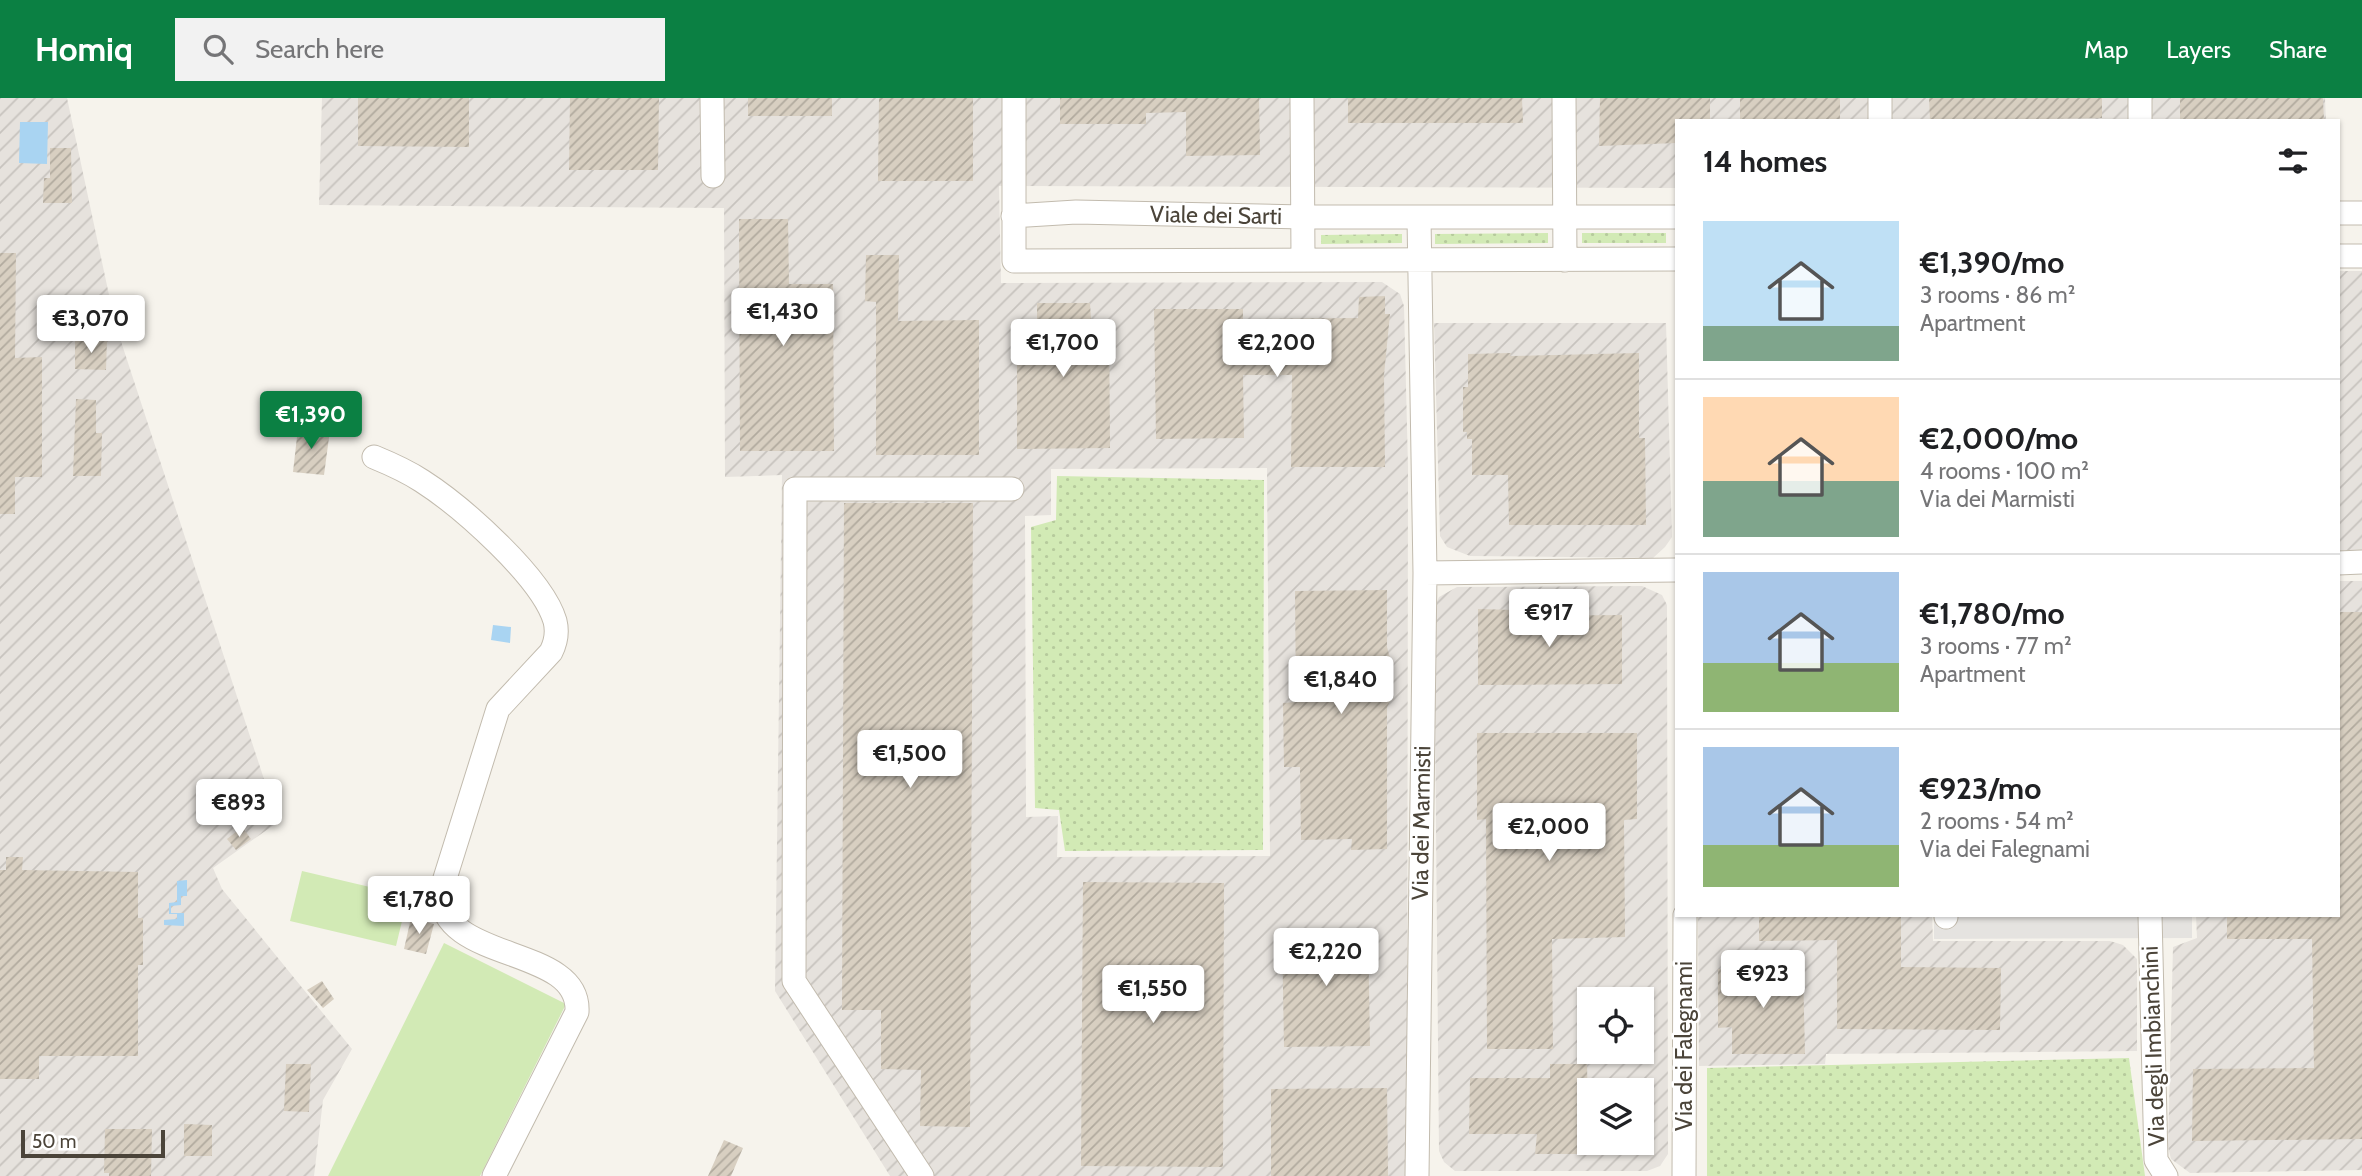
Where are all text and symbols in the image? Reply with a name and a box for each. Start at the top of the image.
search box [175,18,665,81]
text: Homiq [35,29,133,69]
icon: search [199,30,237,68]
text: Search here [255,33,384,65]
text: Map [2084,35,2128,64]
text: Layers [2166,35,2231,64]
text: Share [2269,35,2327,64]
icon: filters [2274,142,2312,180]
text: 14 homes [1703,143,1827,180]
street label: Viale dei Sarti [1150,200,1282,230]
text: €1,390/mo [1920,244,2064,281]
icon: home [1759,249,1843,333]
text: 3 rooms · 86 m² [1920,281,2075,309]
pin: €1,430 [726,288,840,348]
pin: €3,070 [34,296,148,355]
text: €1,430 [747,297,819,325]
text: €3,070 [53,304,129,332]
text: Apartment [1920,309,2025,337]
pin: €1,700 [1006,320,1120,379]
pin: €2,200 [1220,320,1334,379]
text: €1,700 [1027,328,1099,356]
text: €2,200 [1239,328,1315,356]
pin: €1,390 [254,392,368,451]
text: €1,390 [276,400,346,428]
text: €2,000/mo [1920,420,2078,457]
icon: home [1759,425,1843,509]
text: 4 rooms · 100 m² [1920,457,2089,485]
text: Via dei Marmisti [1920,485,2075,513]
pin: €917 [1508,589,1590,649]
text: €1,780/mo [1920,595,2065,632]
text: €917 [1525,598,1573,626]
icon: home [1759,600,1843,684]
text: 3 rooms · 77 m² [1920,632,2072,660]
pin: €1,840 [1284,656,1398,716]
text: Apartment [1920,660,2025,688]
text: €1,840 [1305,665,1377,693]
pin: €1,500 [853,730,967,790]
text: €1,500 [873,739,947,767]
street label: Via dei Marmisti [1406,745,1436,901]
text: €923/mo [1920,770,2041,807]
icon: home [1759,775,1843,859]
pin: €893 [198,780,280,839]
text: €893 [212,788,266,816]
pin: €2,000 [1492,804,1606,863]
text: 2 rooms · 54 m² [1920,807,2074,835]
text: €2,000 [1509,812,1589,840]
text: Via dei Falegnami [1920,835,2090,863]
pin: €1,780 [362,876,476,936]
text: €1,780 [384,885,454,913]
pin: €2,220 [1269,928,1383,988]
text: €2,220 [1290,937,1362,965]
street label: Via degli Imbianchini [2136,945,2170,1147]
pin: €923 [1722,950,1804,1010]
text: €923 [1737,959,1789,987]
street label: Via dei Falegnami [1670,961,1698,1131]
pin: €1,550 [1096,965,1210,1025]
text: €1,550 [1118,974,1188,1002]
map controls [1577,987,1654,1155]
button: locate [1577,987,1654,1064]
button: layers [1577,1078,1654,1155]
scale bar [21,1127,164,1159]
text: 50 m [32,1130,76,1153]

